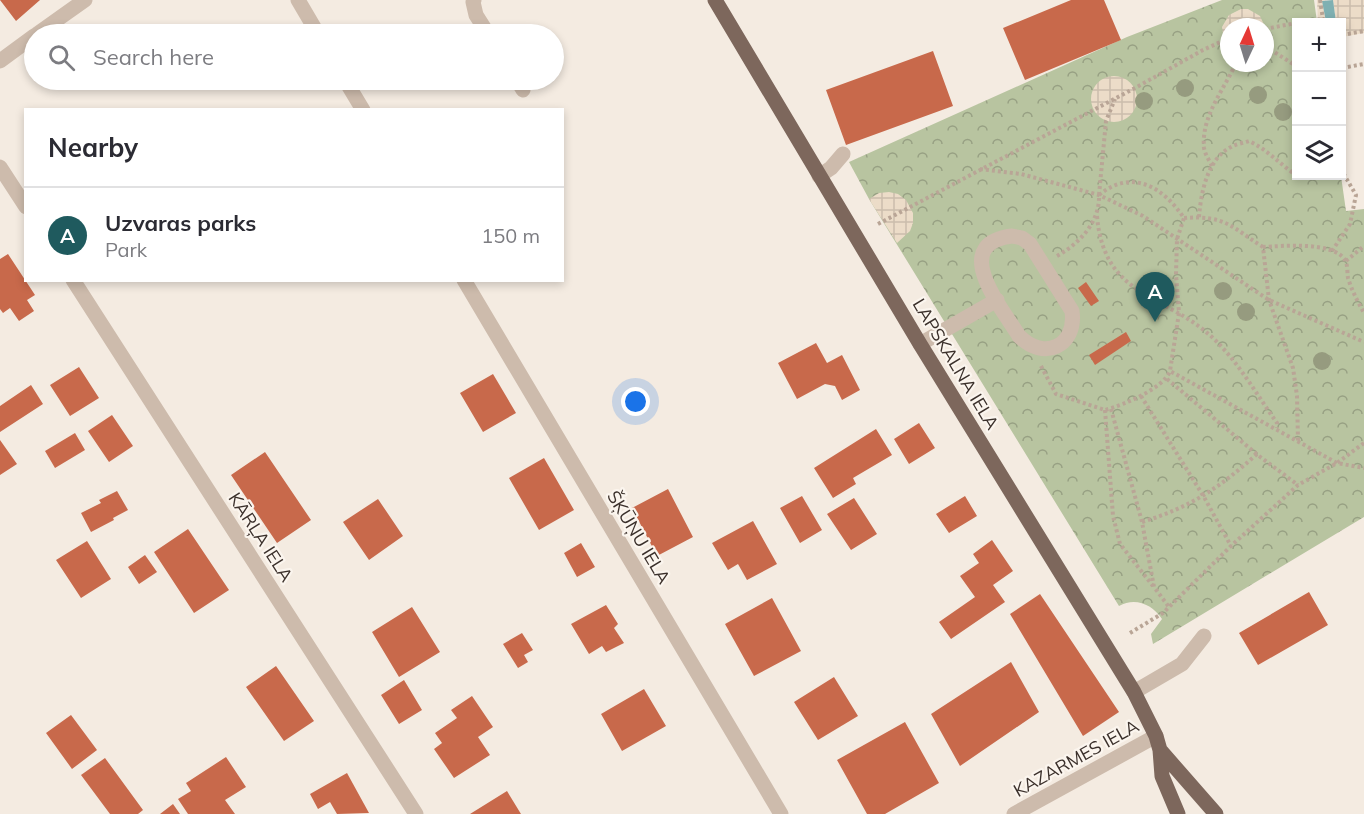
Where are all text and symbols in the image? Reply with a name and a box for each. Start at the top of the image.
north arrow [1220,18,1274,72]
map controls [1292,18,1346,180]
button: + [1292,18,1346,72]
search box [24,24,564,90]
icon: search [45,41,78,74]
text: Search here [93,43,214,71]
button: − [1292,72,1346,126]
button: layers [1292,126,1346,180]
text: Nearby [48,131,138,164]
text: Uzvaras parks [105,209,256,237]
text: A [60,223,75,248]
text: 150 m [481,223,540,248]
text: Park [105,237,147,262]
pin: A [1136,272,1174,322]
street label: LAPSKALNA IELA [908,294,1004,434]
your location [621,387,650,416]
street label: ŠĶŪŅU IELA [601,486,676,588]
street label: KĀRĻA IELA [223,488,298,587]
street label: KAZARMES IELA [1009,714,1143,802]

